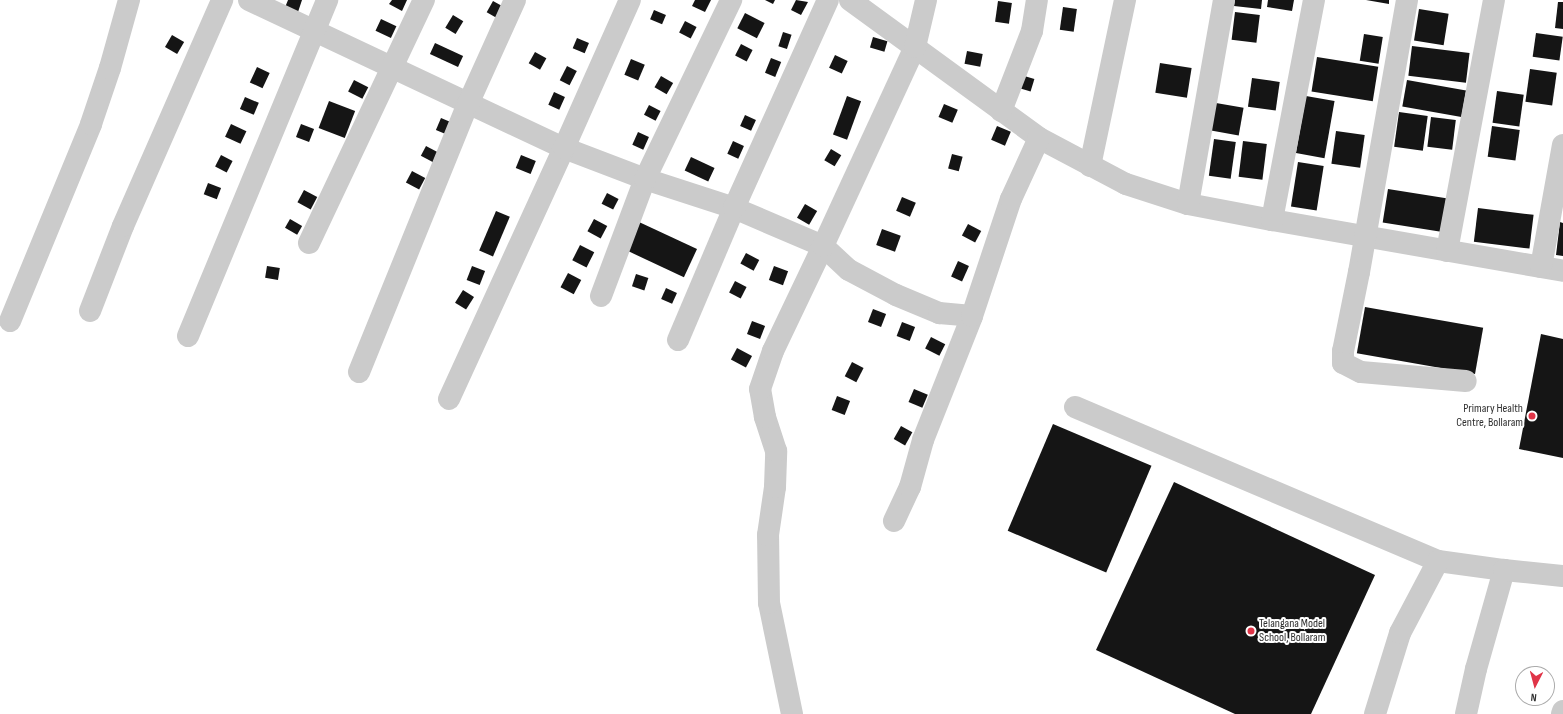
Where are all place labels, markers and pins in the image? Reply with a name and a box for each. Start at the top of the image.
place label: Primary Health Centre, Bollaram [1456,402,1523,430]
marker: Primary Health Centre, Bollaram [1526,410,1538,422]
place label: Telangana Model School, Bollaram [1259,617,1325,645]
marker: Telangana Model School, Bollaram [1246,626,1256,636]

